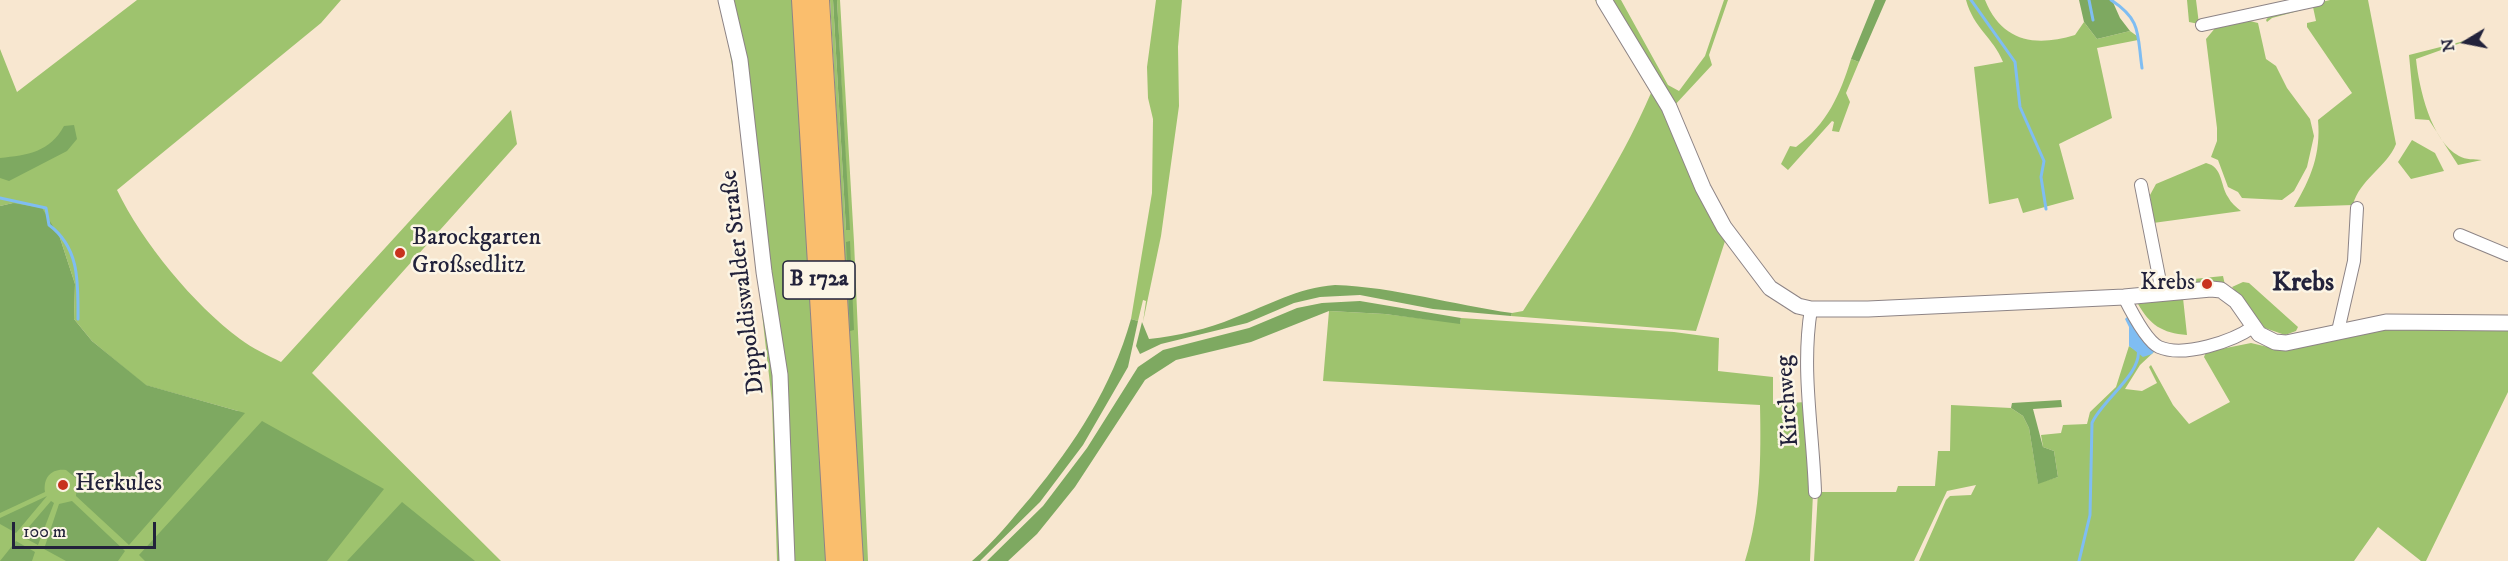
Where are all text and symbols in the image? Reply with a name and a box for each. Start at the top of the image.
north arrow [2436,12,2496,72]
text: N [2437,37,2459,53]
street label: Dippoldiswalder Straße [716,168,772,396]
place label: Barockgarten Großsedlitz [412,225,541,281]
marker: Barockgarten Großsedlitz [393,246,407,260]
road number: B 172a [783,261,855,299]
district label: Krebs [2272,268,2334,300]
place label: Krebs [2140,270,2195,298]
marker: Krebs [2200,277,2214,291]
street label: Kirchweg [1771,354,1807,448]
place label: Herkules [75,471,162,499]
marker: Herkules [56,478,70,492]
scale bar [15,510,159,548]
text: 100 m [23,521,66,543]

